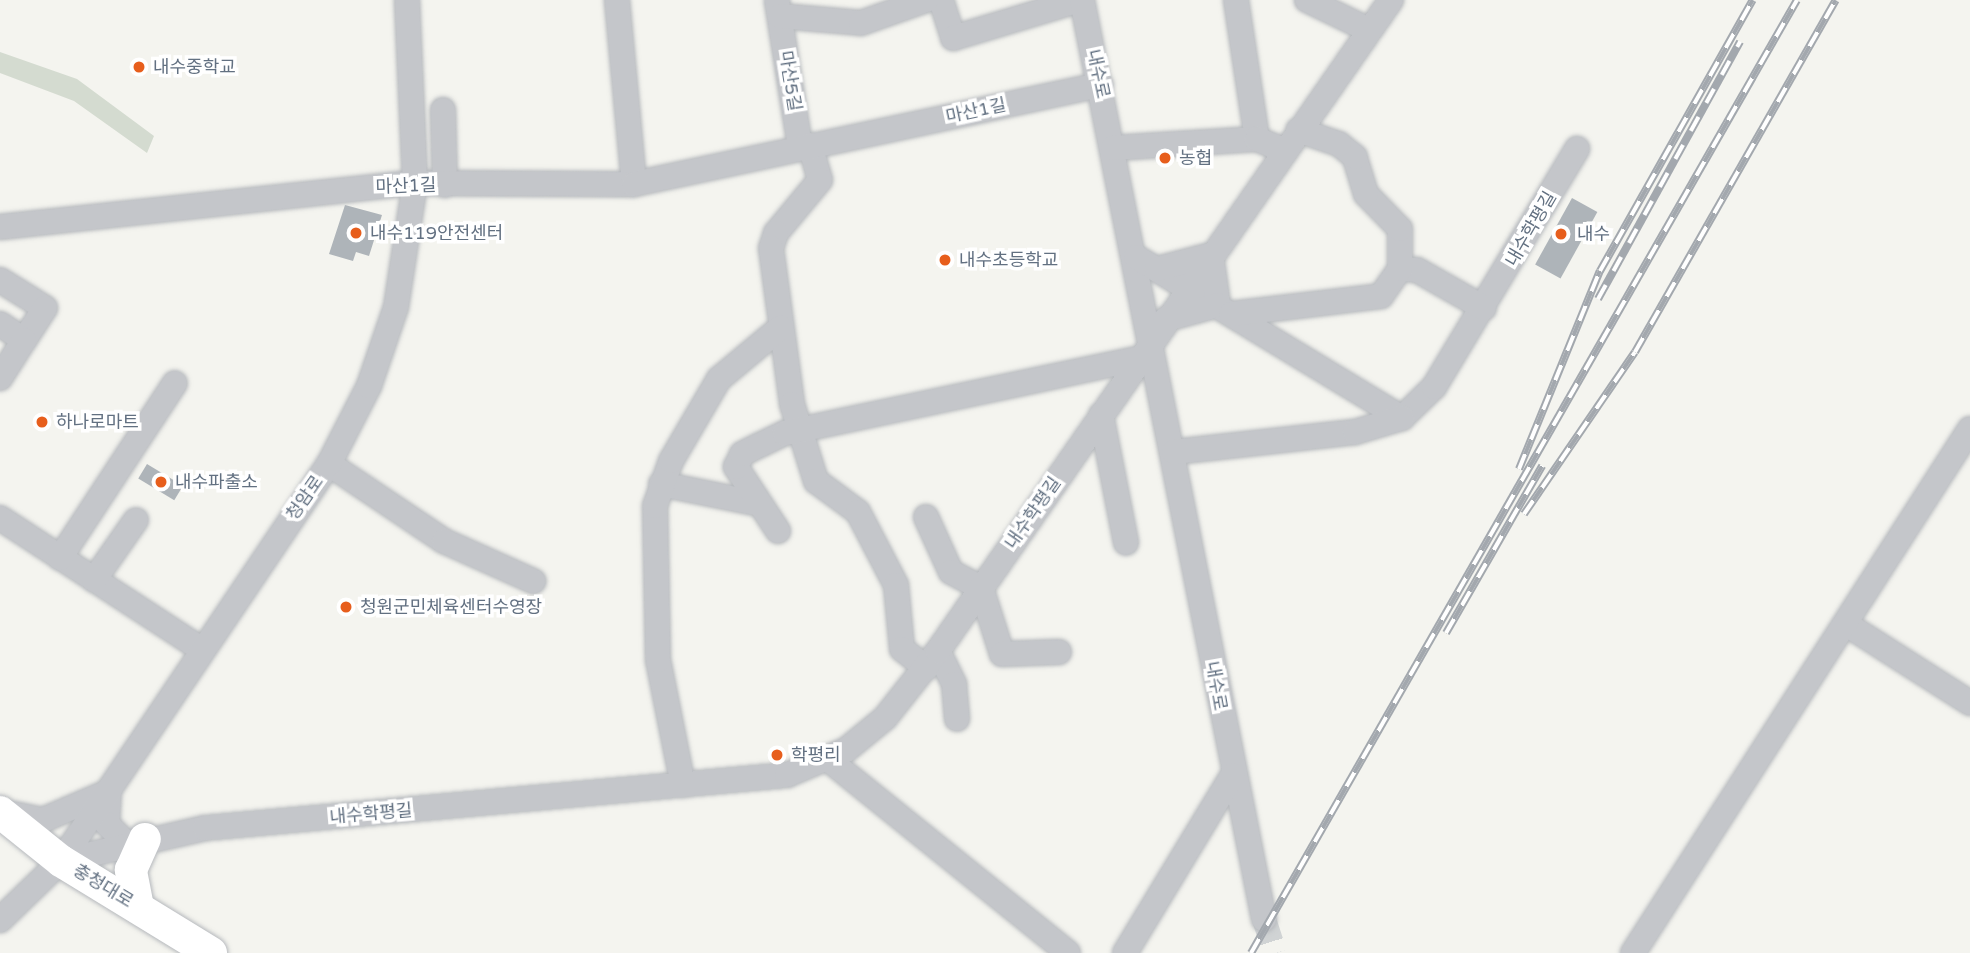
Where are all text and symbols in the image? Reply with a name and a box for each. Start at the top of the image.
street label: 내수로 [1082,47,1114,101]
street label: 마산5길 [775,49,805,113]
place label: 내수중학교 [153,56,236,78]
marker: 내수중학교 [131,59,147,75]
street label: 마산1길 [944,94,1008,128]
place label: 농협 [1179,147,1212,169]
marker: 농협 [1157,150,1173,166]
street label: 마산1길 [375,174,437,198]
street label: 내수학평길 [1501,188,1561,270]
place label: 내수119안전센터 [370,222,503,244]
place label: 내수 [1577,223,1610,245]
marker: 내수 [1551,224,1571,244]
marker: 내수119안전센터 [348,225,364,241]
place label: 내수초등학교 [959,249,1058,271]
marker: 내수초등학교 [937,252,953,268]
place label: 하나로마트 [56,411,139,433]
marker: 하나로마트 [34,414,50,430]
place label: 내수파출소 [175,471,258,493]
street label: 청암로 [282,471,328,525]
street label: 내수학평길 [1000,473,1066,553]
marker: 내수파출소 [153,474,169,490]
place label: 청원군민체육센터수영장 [360,596,542,618]
marker: 청원군민체육센터수영장 [338,599,354,615]
street label: 내수로 [1201,660,1231,712]
place label: 학평리 [791,744,841,766]
marker: 학평리 [769,747,785,763]
street label: 내수학평길 [329,800,413,828]
street label: 충청대로 [69,860,137,912]

